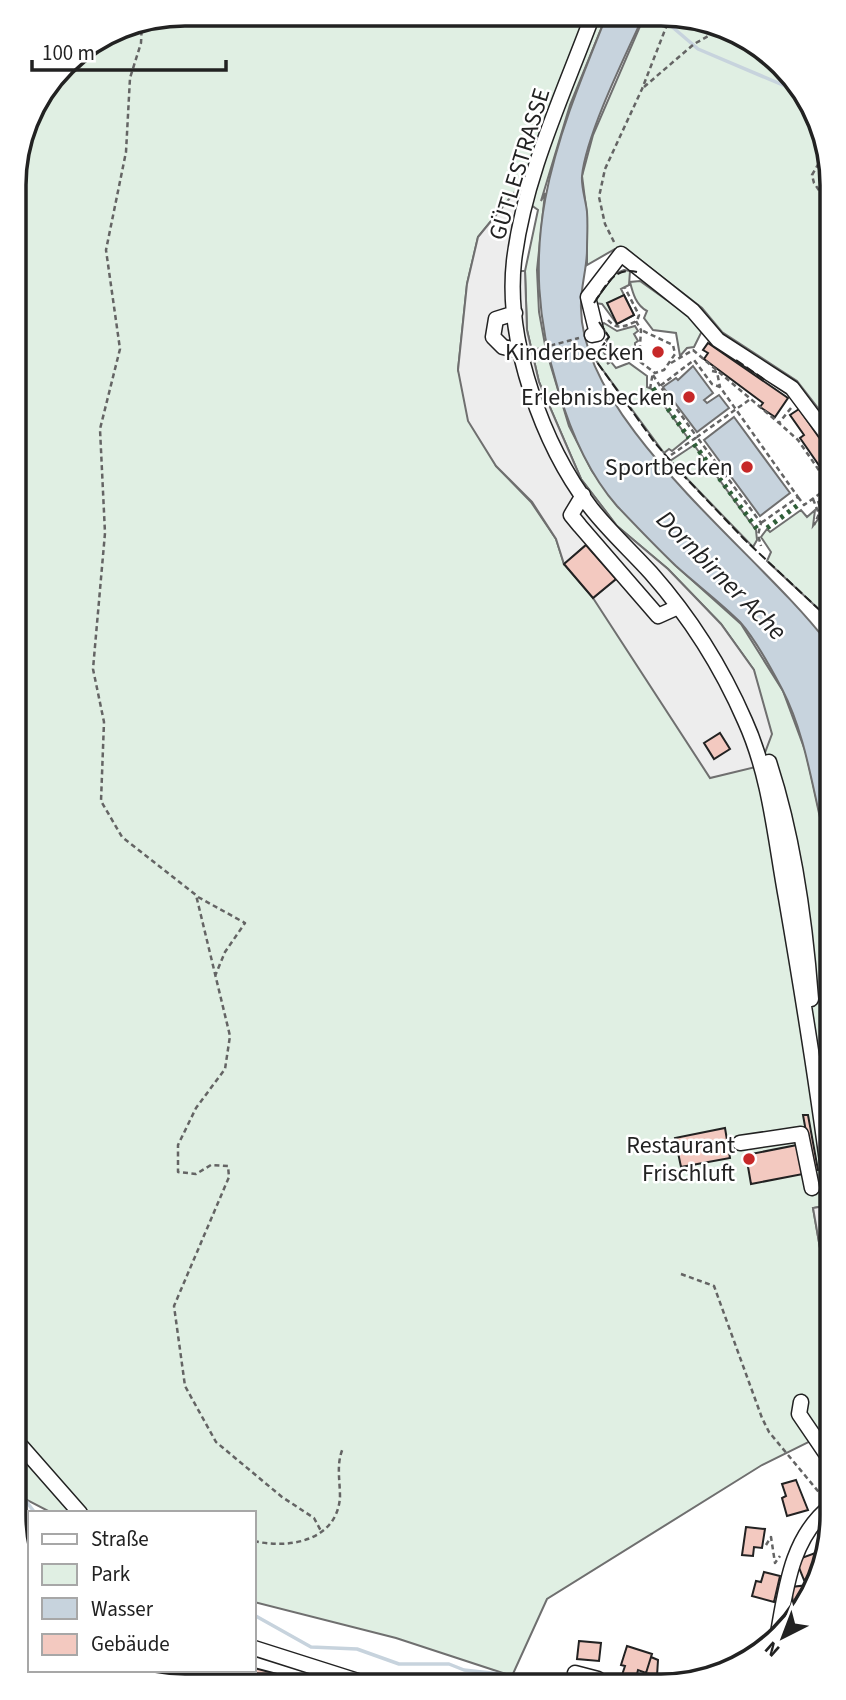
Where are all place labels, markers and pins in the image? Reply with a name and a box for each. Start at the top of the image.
place label: Kinderbecken [505,335,644,370]
marker: Kinderbecken [650,344,666,360]
place label: Erlebnisbecken [521,380,675,415]
marker: Erlebnisbecken [681,389,697,405]
place label: Sportbecken [605,450,733,485]
marker: Sportbecken [739,459,755,475]
place label: Restaurant Frischluft [626,1128,735,1191]
marker: Restaurant Frischluft [741,1151,757,1167]

